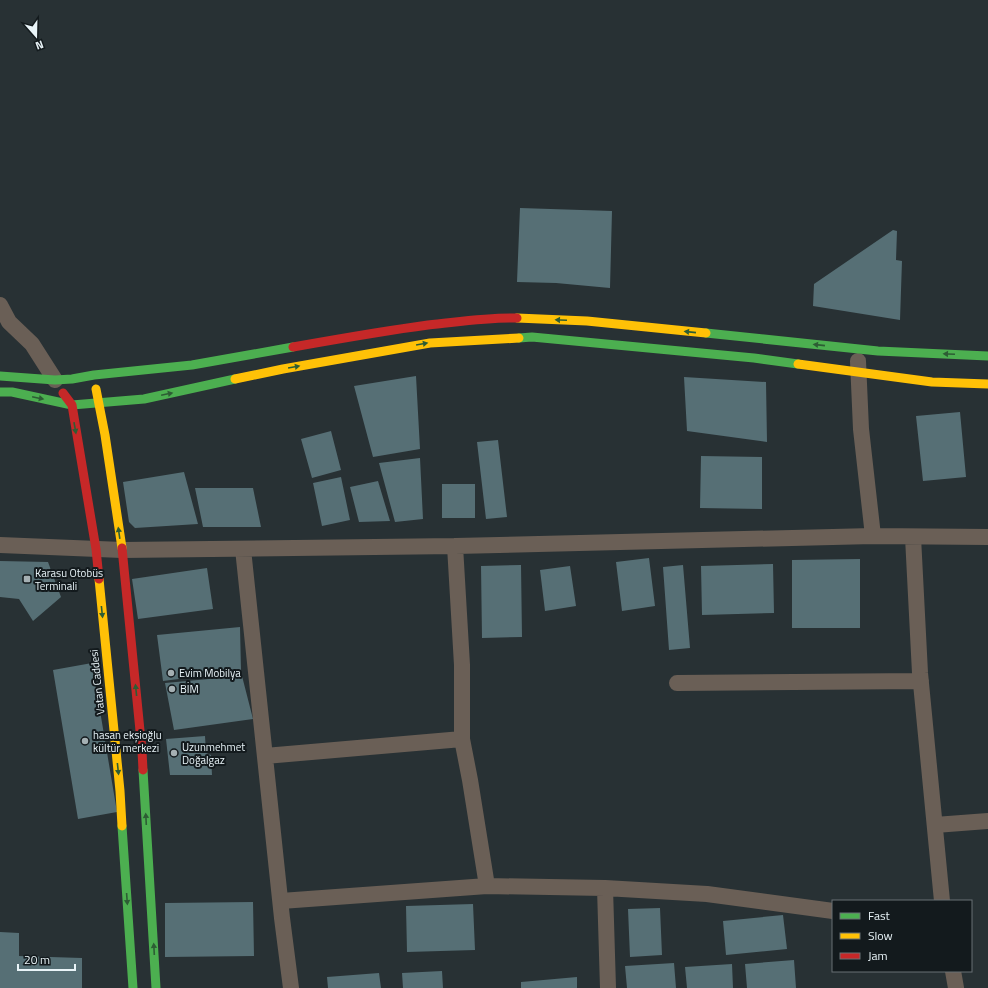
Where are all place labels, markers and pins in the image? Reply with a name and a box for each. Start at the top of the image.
place label: Karasu Otobüs Terminali [35,565,103,594]
marker: Karasu Otobüs Terminali [22,574,32,584]
place label: Evim Mobilya [179,665,241,681]
marker: Evim Mobilya [166,668,176,678]
place label: BİM [180,681,199,697]
marker: BİM [167,684,177,694]
place label: hasan ekşioğlu kültür merkezi [93,727,162,756]
marker: hasan ekşioğlu kültür merkezi [80,736,90,746]
place label: Uzunmehmet Doğalgaz [182,739,245,768]
marker: Uzunmehmet Doğalgaz [169,748,179,758]

